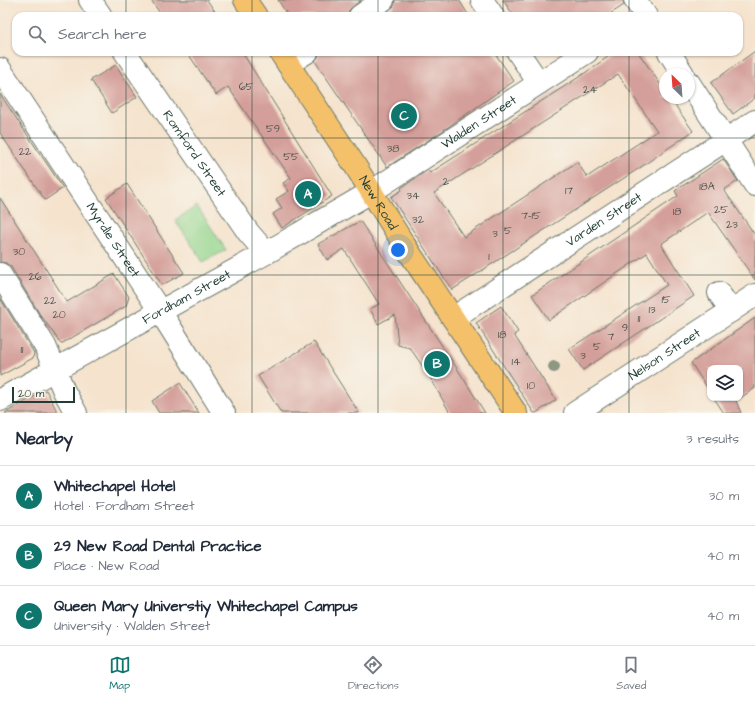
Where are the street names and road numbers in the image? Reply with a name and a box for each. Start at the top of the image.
street label: Walden Street [438,91,521,153]
street label: Romford Street [158,107,231,201]
street label: New Road [354,172,402,234]
street label: Varden Street [562,188,646,251]
street label: Myrdle Street [82,199,145,282]
street label: Fordham Street [139,265,235,329]
street label: Nelson Street [625,324,705,385]

